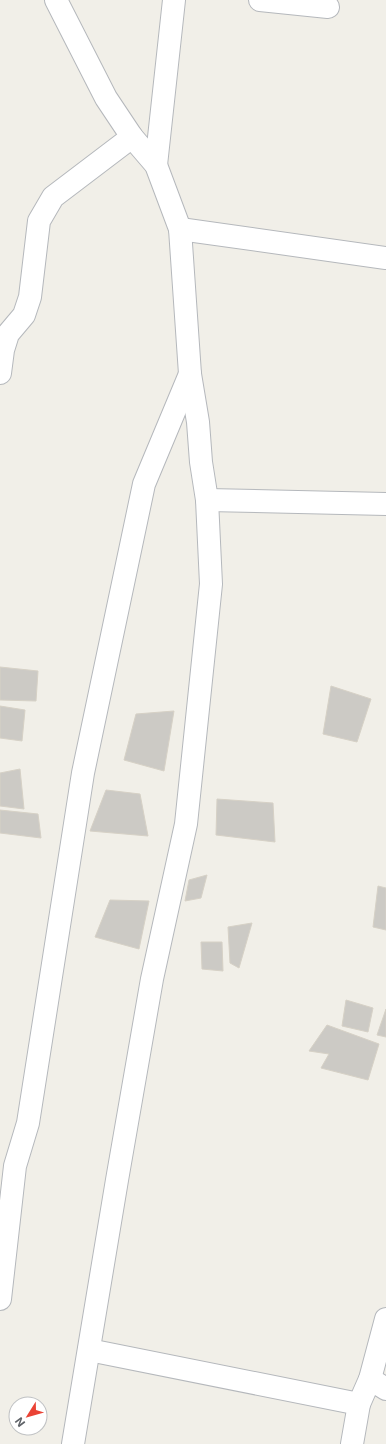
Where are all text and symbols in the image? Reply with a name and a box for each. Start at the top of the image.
north arrow [8,1396,48,1436]
text: N [12,1414,28,1430]

